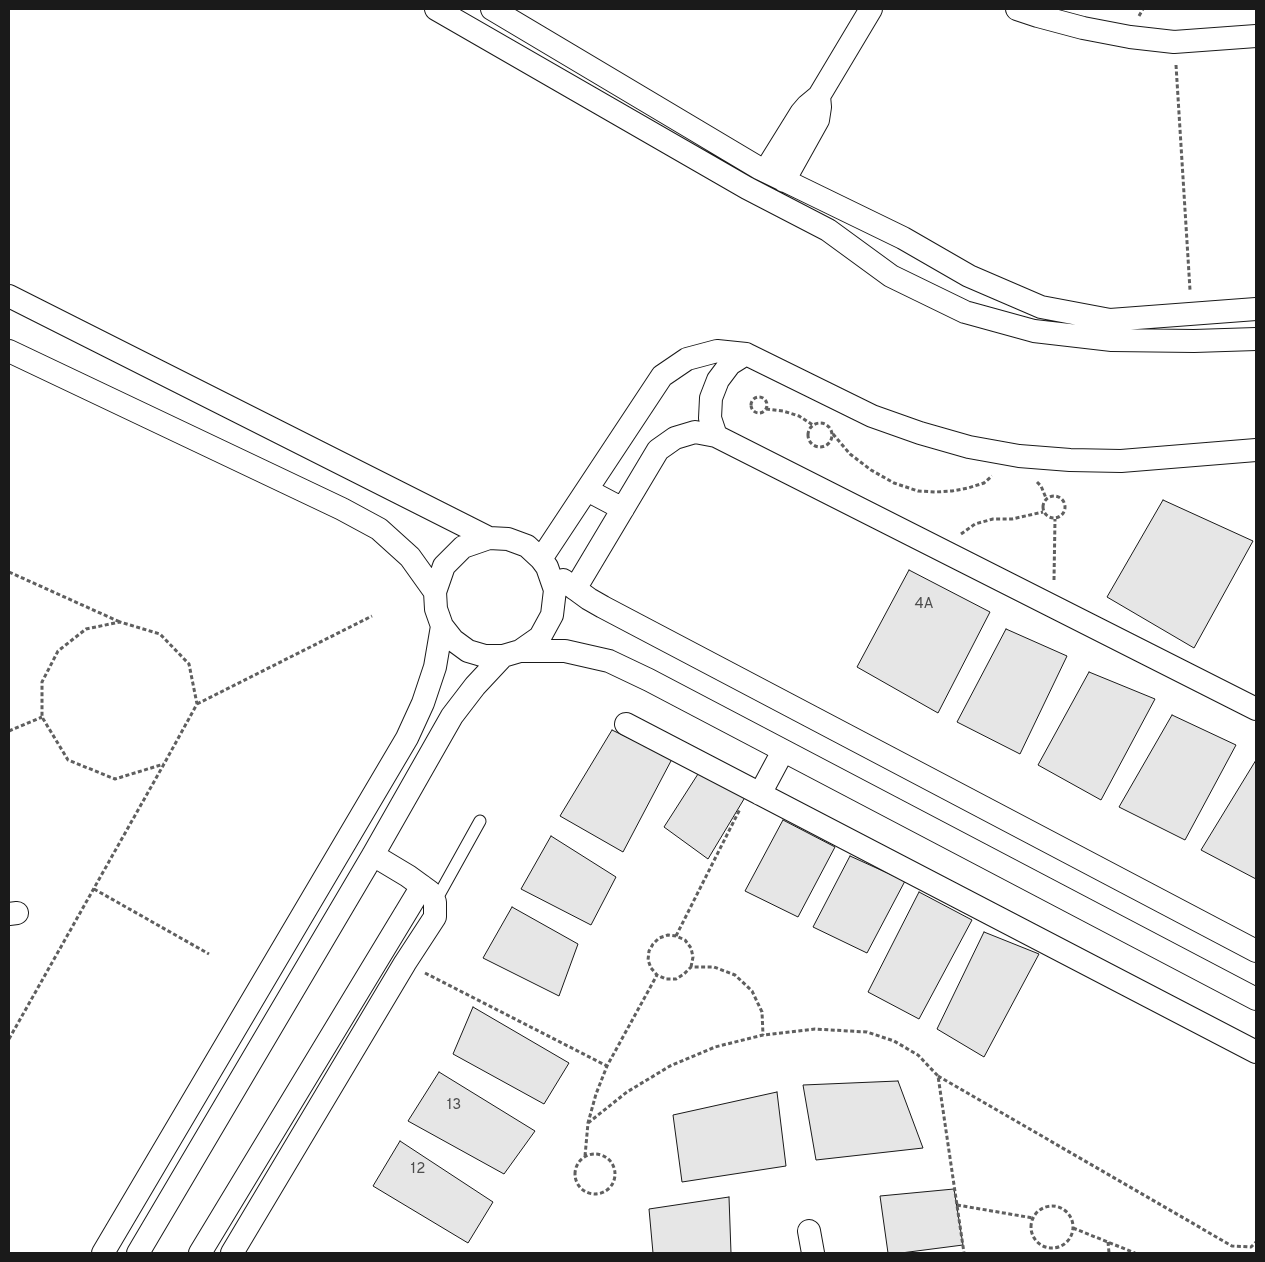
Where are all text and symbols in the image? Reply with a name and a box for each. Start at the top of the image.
house number: 4A [914,596,934,614]
house number: 13 [447,1097,461,1115]
house number: 12 [411,1161,425,1179]

